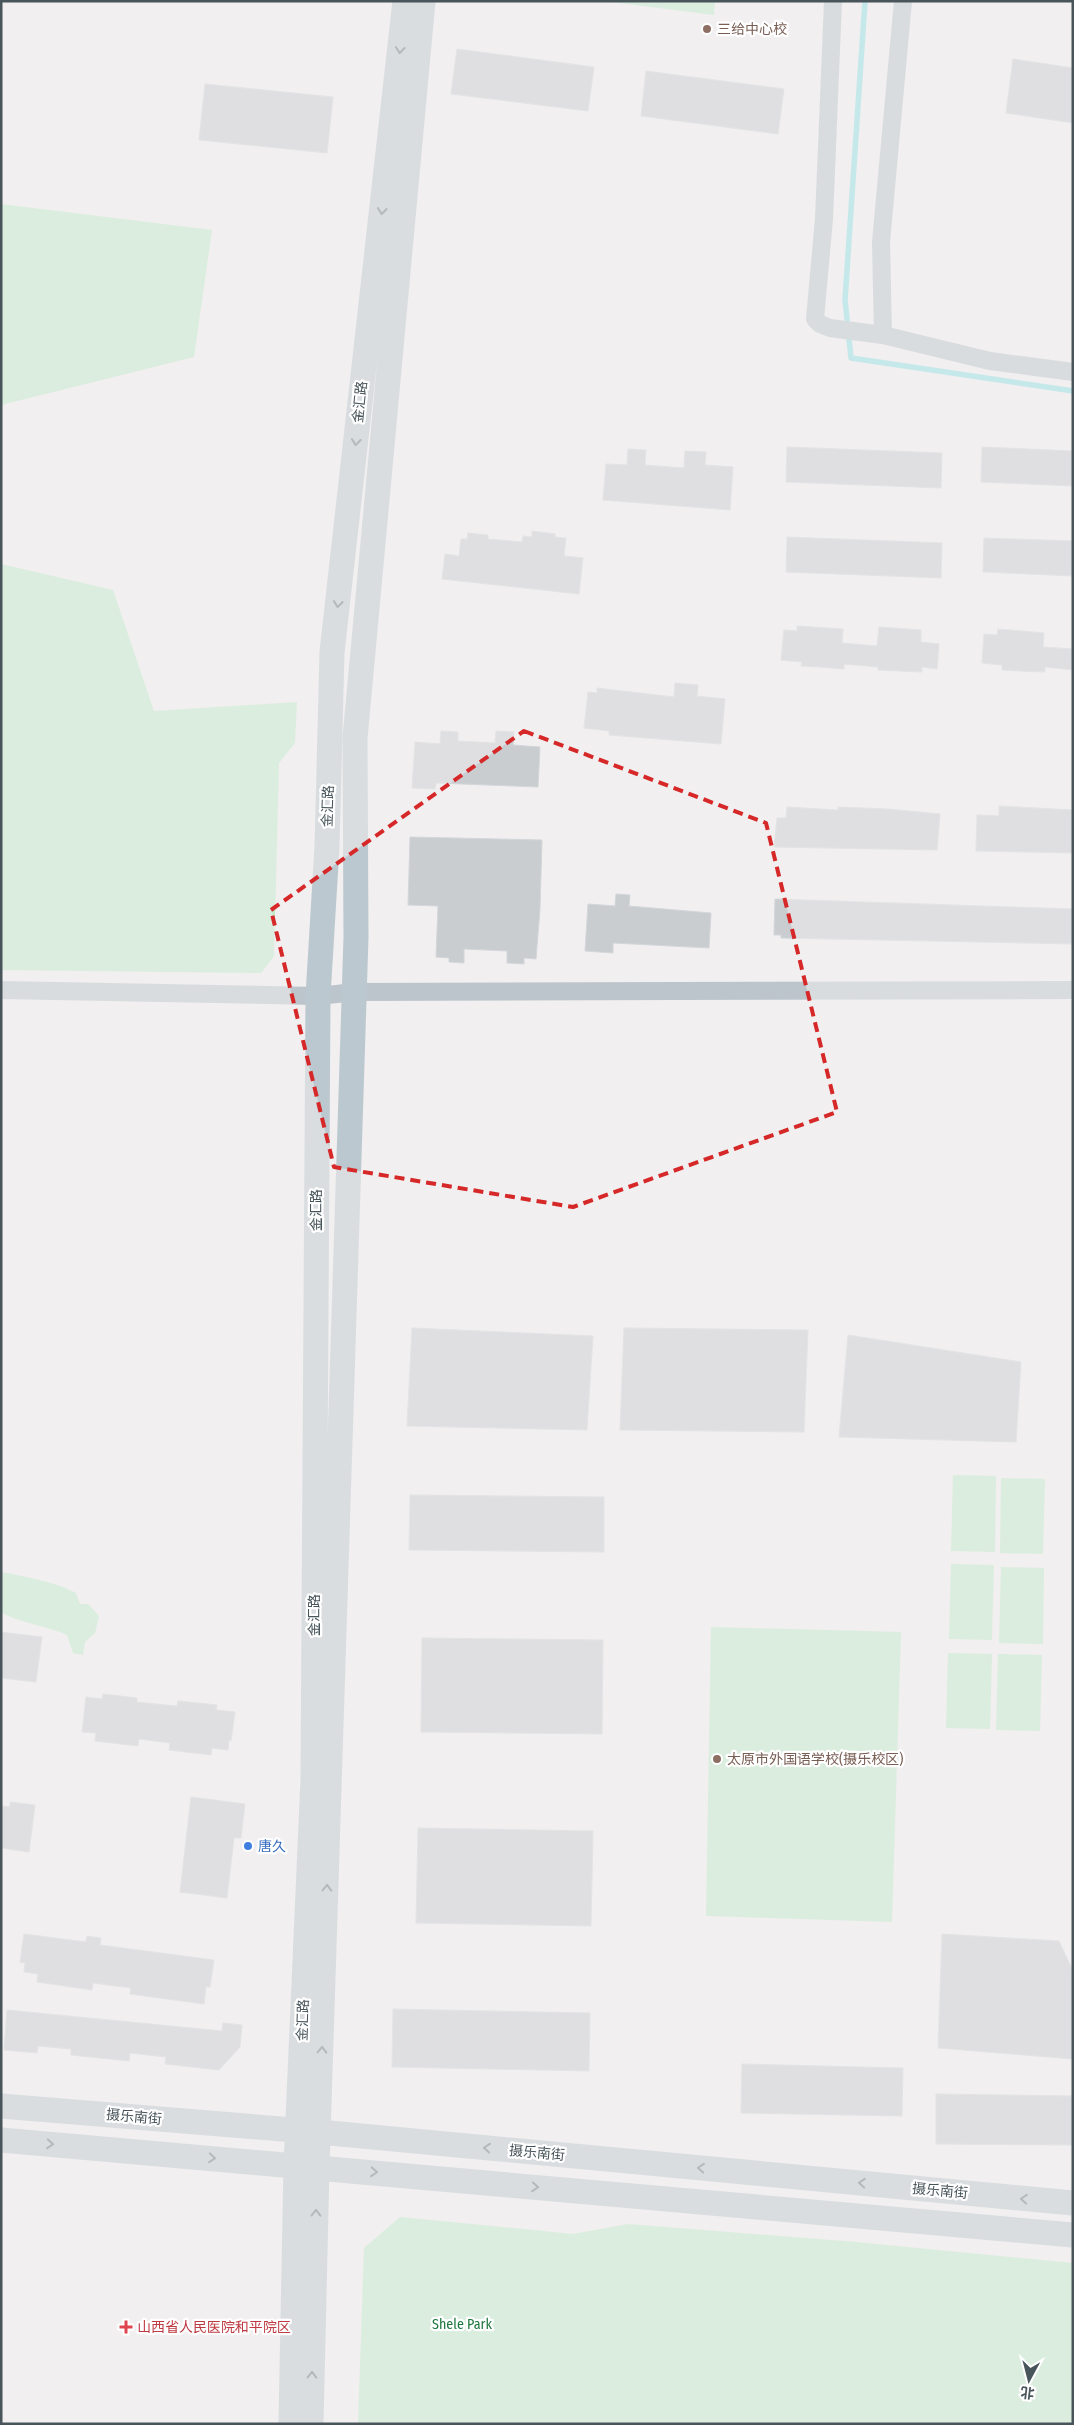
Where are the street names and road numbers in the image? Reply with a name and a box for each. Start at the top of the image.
street label: 金汇路 [349,380,371,424]
street label: 金汇路 [319,785,337,827]
street label: 金汇路 [308,1189,325,1231]
street label: 金汇路 [306,1594,323,1636]
street label: 金汇路 [294,1999,312,2041]
street label: 摄乐南街 [105,2106,163,2128]
street label: 摄乐南街 [508,2142,566,2164]
street label: 摄乐南街 [911,2180,969,2202]

